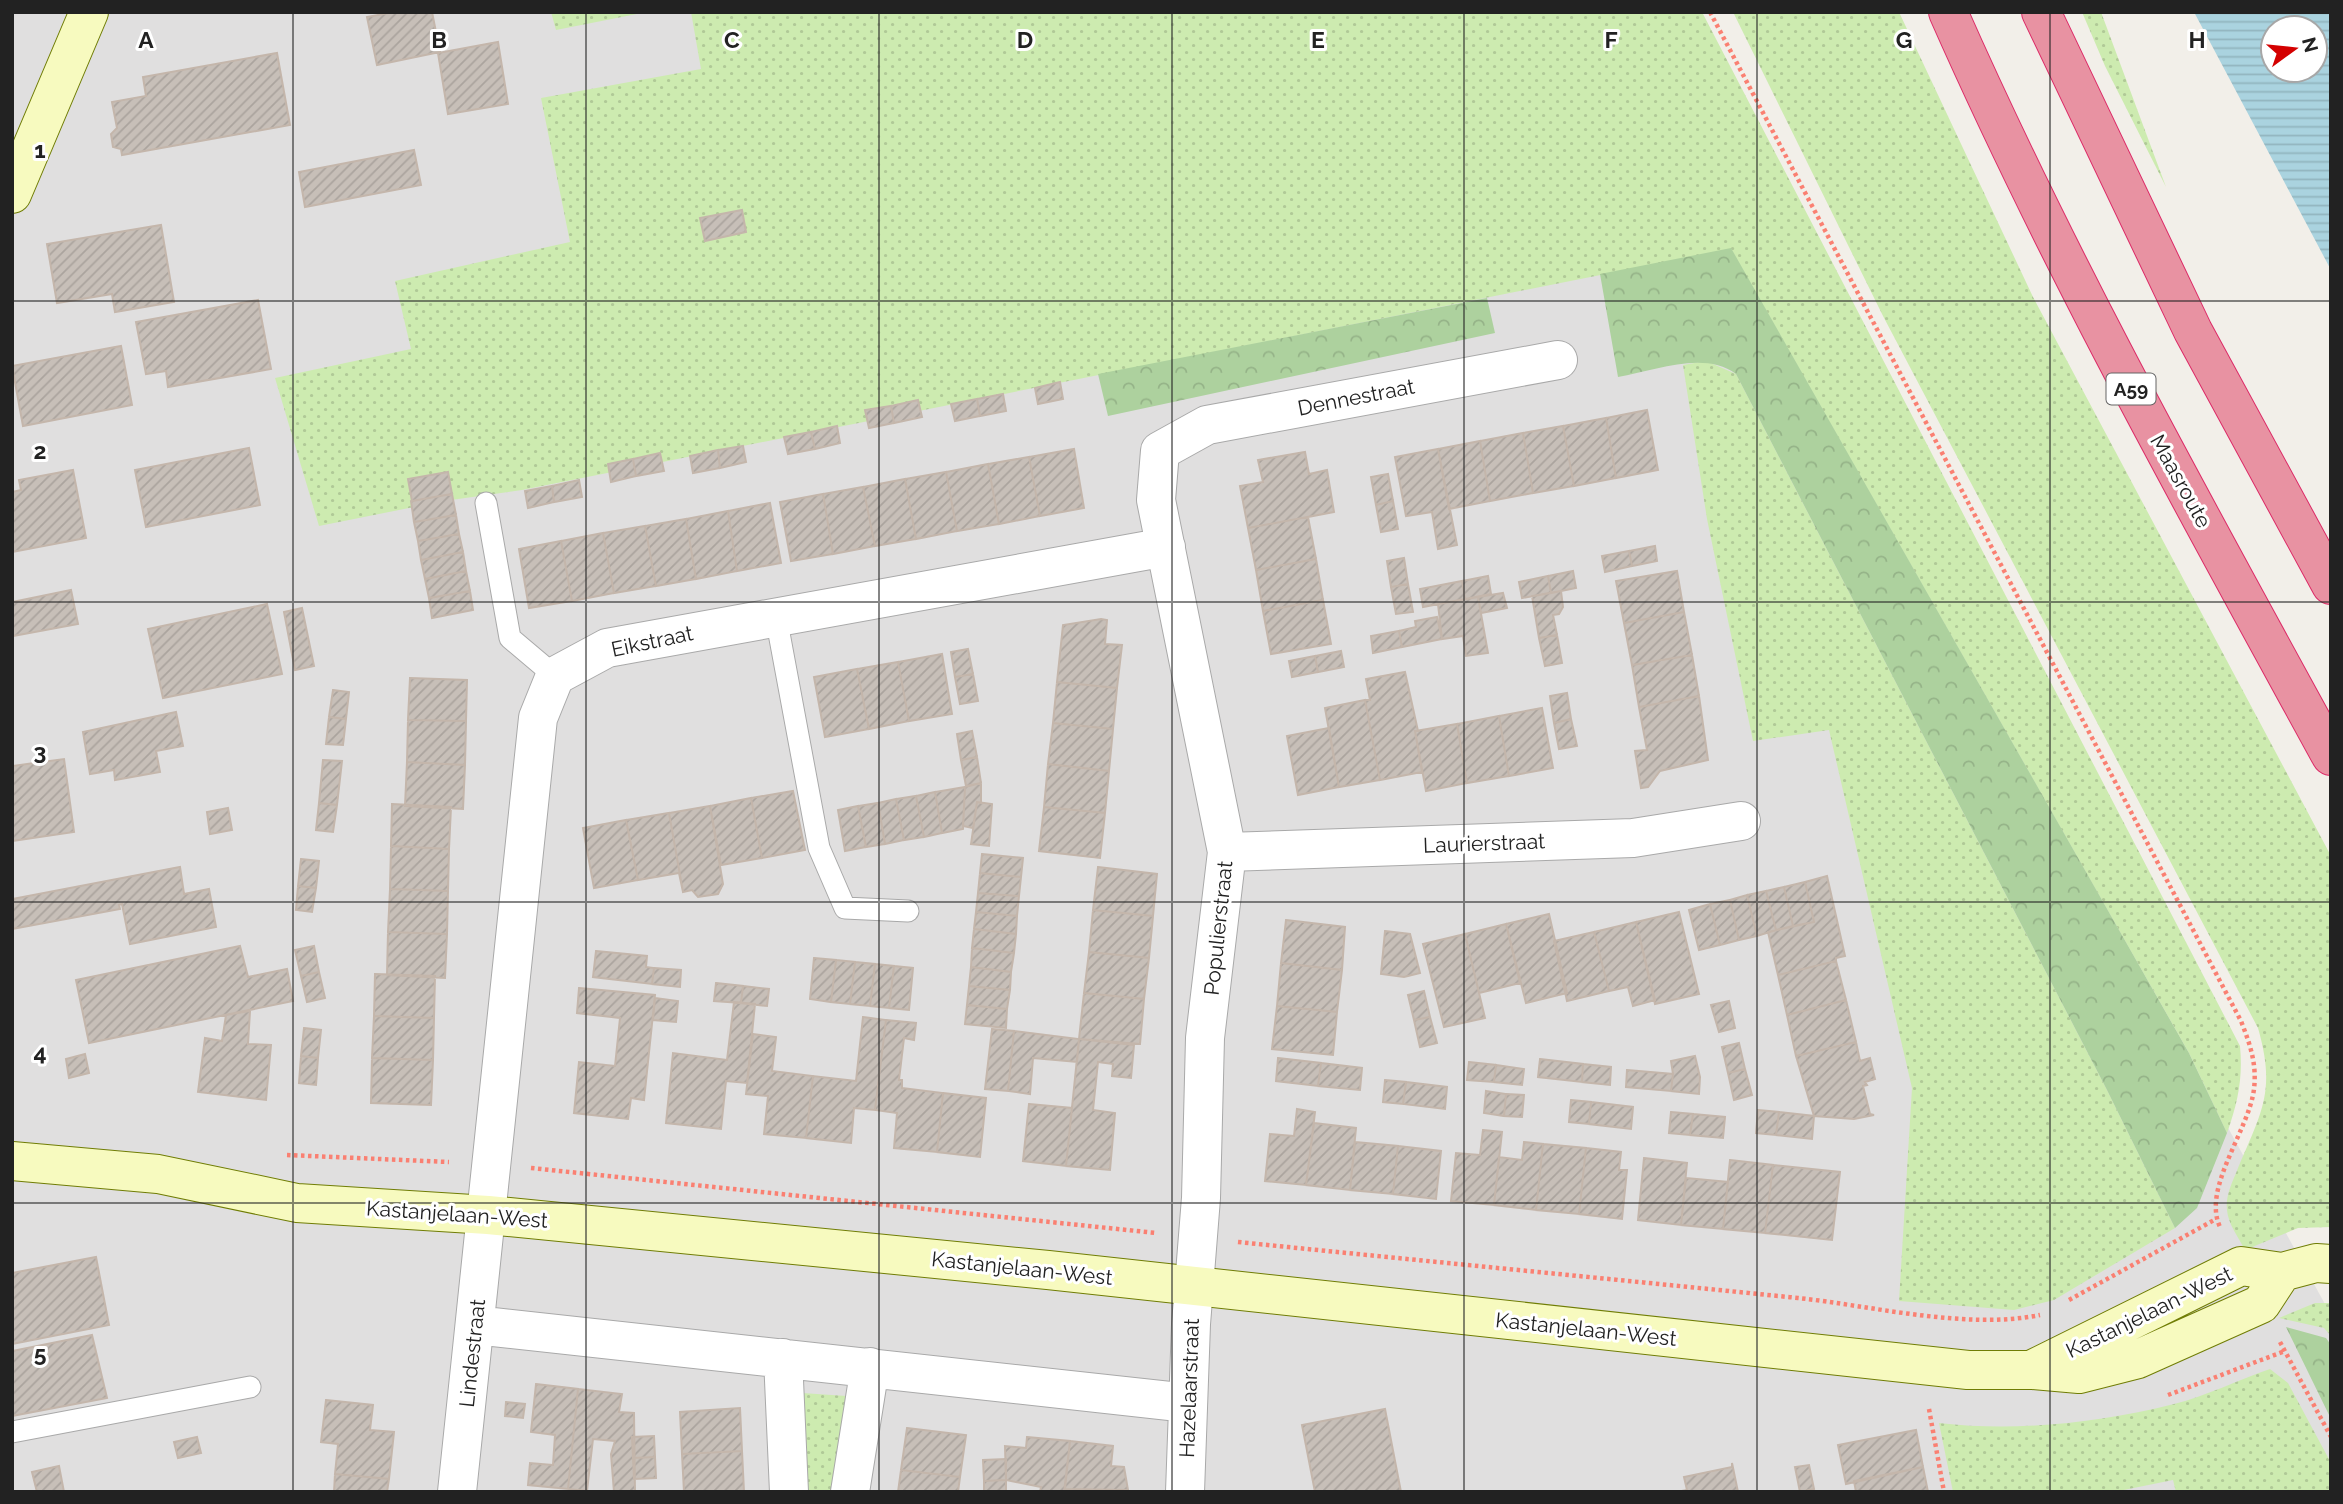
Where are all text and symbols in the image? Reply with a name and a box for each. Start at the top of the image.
north arrow [2259,14,2329,84]
text: A [138,26,154,53]
text: B [431,26,447,53]
text: C [724,26,740,53]
text: D [1017,26,1033,53]
text: E [1311,26,1325,53]
text: F [1604,26,1618,53]
text: G [1896,26,1912,53]
text: H [2188,26,2206,53]
text: N [2298,35,2323,54]
text: 1 [34,136,46,163]
street label: Dennestraat [1295,373,1417,421]
road number: A59 [2106,374,2156,404]
street label: Maasroute [2145,430,2217,532]
text: 2 [34,437,46,464]
street label: Eikstraat [609,620,695,662]
text: 3 [34,738,46,765]
street label: Laurierstraat [1423,828,1545,858]
street label: Populierstraat [1199,860,1237,996]
text: 4 [33,1039,47,1066]
street label: Kastanjelaan-West [365,1195,549,1233]
street label: Kastanjelaan-West [930,1246,1114,1290]
street label: Kastanjelaan-West [2062,1261,2236,1363]
street label: Lindestraat [454,1298,490,1408]
street label: Kastanjelaan-West [1494,1307,1678,1351]
street label: Hazelaarstraat [1174,1318,1204,1458]
text: 5 [34,1340,47,1367]

